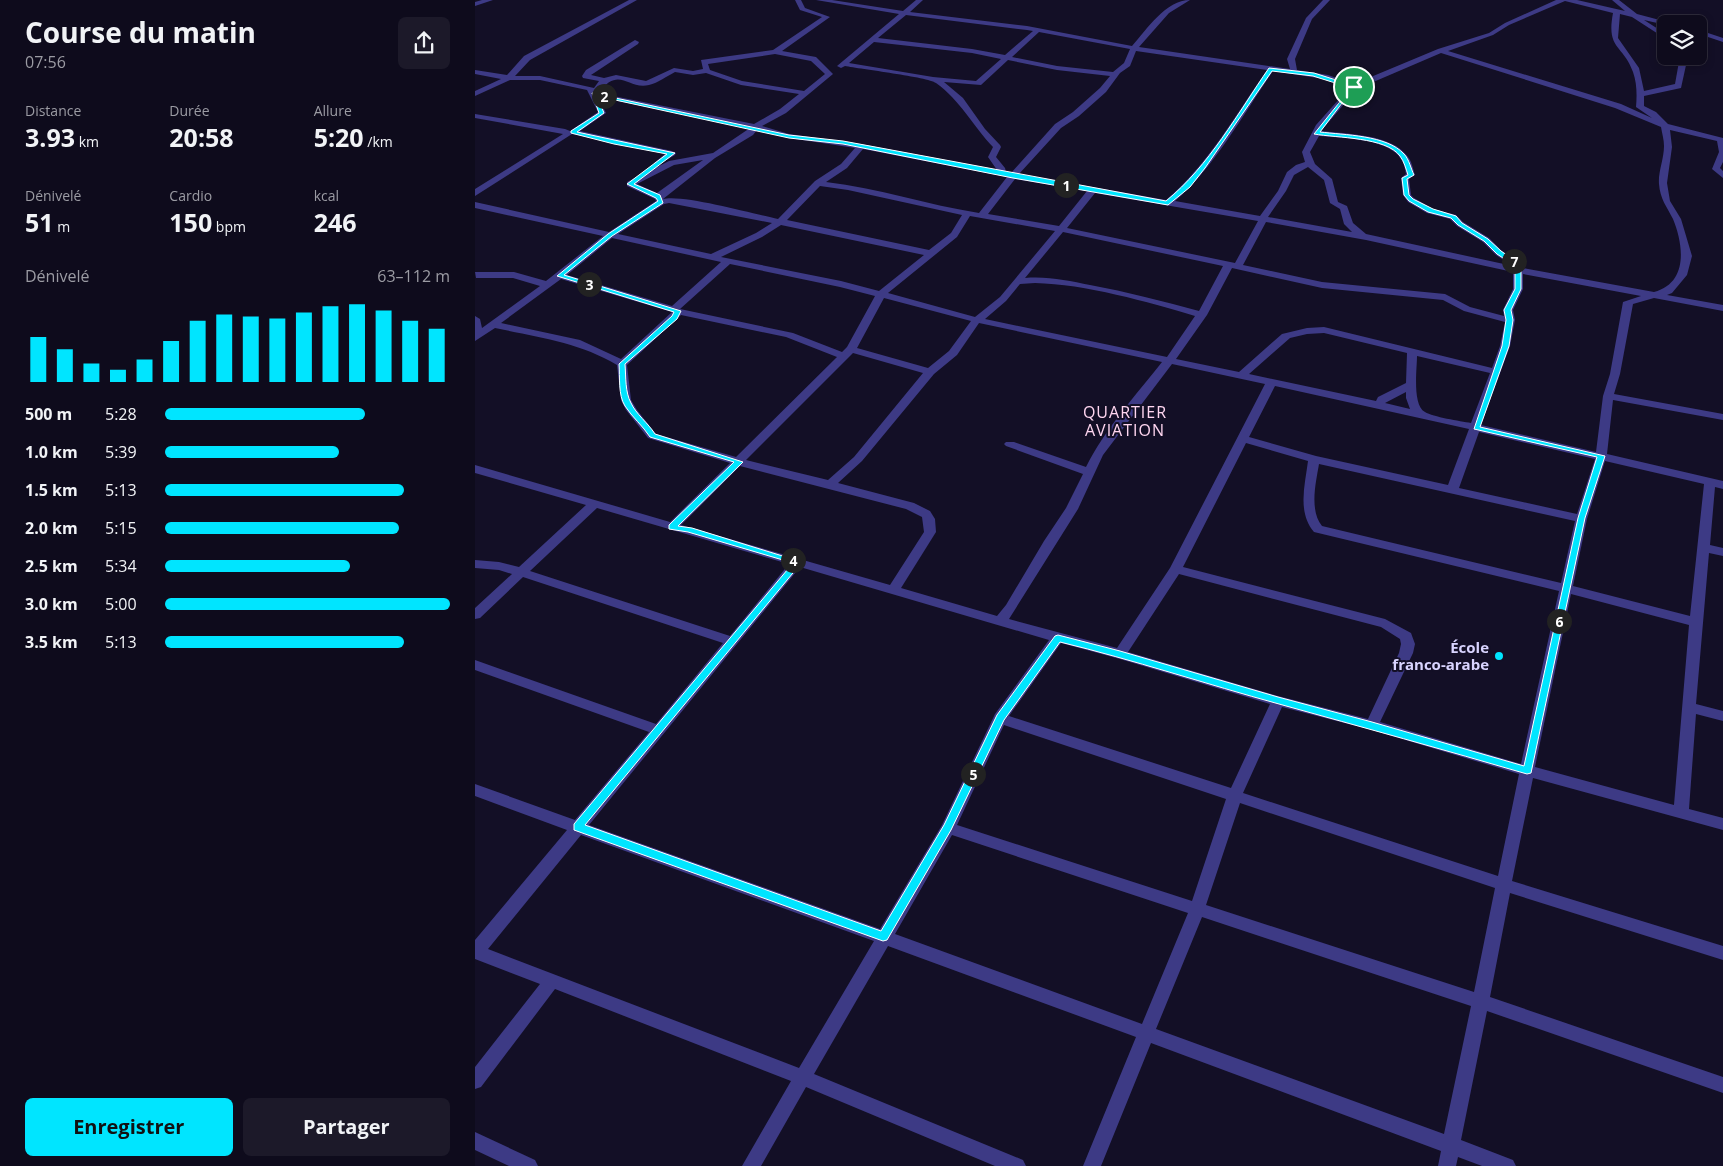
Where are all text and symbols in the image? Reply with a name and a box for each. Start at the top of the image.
text: Course du matin [25,13,256,51]
map controls [1657,15,1707,65]
button: layers [1657,15,1707,65]
button: share [398,17,450,69]
text: 07:56 [25,51,66,73]
pin [1333,66,1375,108]
icon: arrive [1340,73,1368,101]
pin: 2 [591,84,617,108]
text: 2 [600,87,609,106]
text: Distance [25,101,81,120]
text: Durée [169,101,210,120]
text: Allure [314,101,352,120]
text: 3.93 [25,120,75,154]
text: 20:58 [169,120,234,154]
text: 5:20 [314,120,364,154]
text: km [75,132,99,151]
text: /km [364,132,393,151]
pin: 1 [1053,172,1079,198]
text: 1 [1062,176,1071,195]
text: Dénivelé [25,186,81,205]
text: Cardio [169,186,212,205]
text: kcal [314,186,339,205]
text: 51 [25,205,54,239]
text: 150 [169,205,212,239]
text: 246 [314,205,357,239]
text: m [54,217,70,236]
text: bpm [212,217,246,236]
pin: 7 [1501,248,1527,274]
text: 7 [1510,252,1519,271]
text: Dénivelé [25,265,89,287]
text: 63–112 m [377,265,450,287]
pin: 3 [577,272,601,296]
text: 3 [585,275,594,294]
district label: QUARTIER AVIATION [1083,401,1167,441]
text: 500 m [25,403,72,425]
text: 5:28 [105,403,137,425]
text: 1.0 km [25,441,78,463]
text: 5:39 [105,441,137,463]
text: 1.5 km [25,479,78,501]
text: 5:13 [105,479,137,501]
text: 2.0 km [25,517,78,539]
text: 5:15 [105,517,137,539]
pin: 4 [781,548,805,572]
text: 4 [789,551,798,570]
text: 2.5 km [25,555,78,577]
text: 5:34 [105,555,137,577]
text: 3.0 km [25,593,78,615]
text: 5:00 [105,593,137,615]
pin: 6 [1547,608,1571,634]
text: 6 [1555,612,1564,631]
text: 3.5 km [25,631,78,653]
text: 5:13 [105,631,137,653]
place label: École franco-arabe [1392,637,1489,674]
marker: École franco-arabe [1493,650,1505,662]
pin: 5 [961,762,985,786]
text: 5 [969,765,978,784]
button: Enregistrer [25,1098,233,1156]
button: Partager [243,1098,450,1156]

